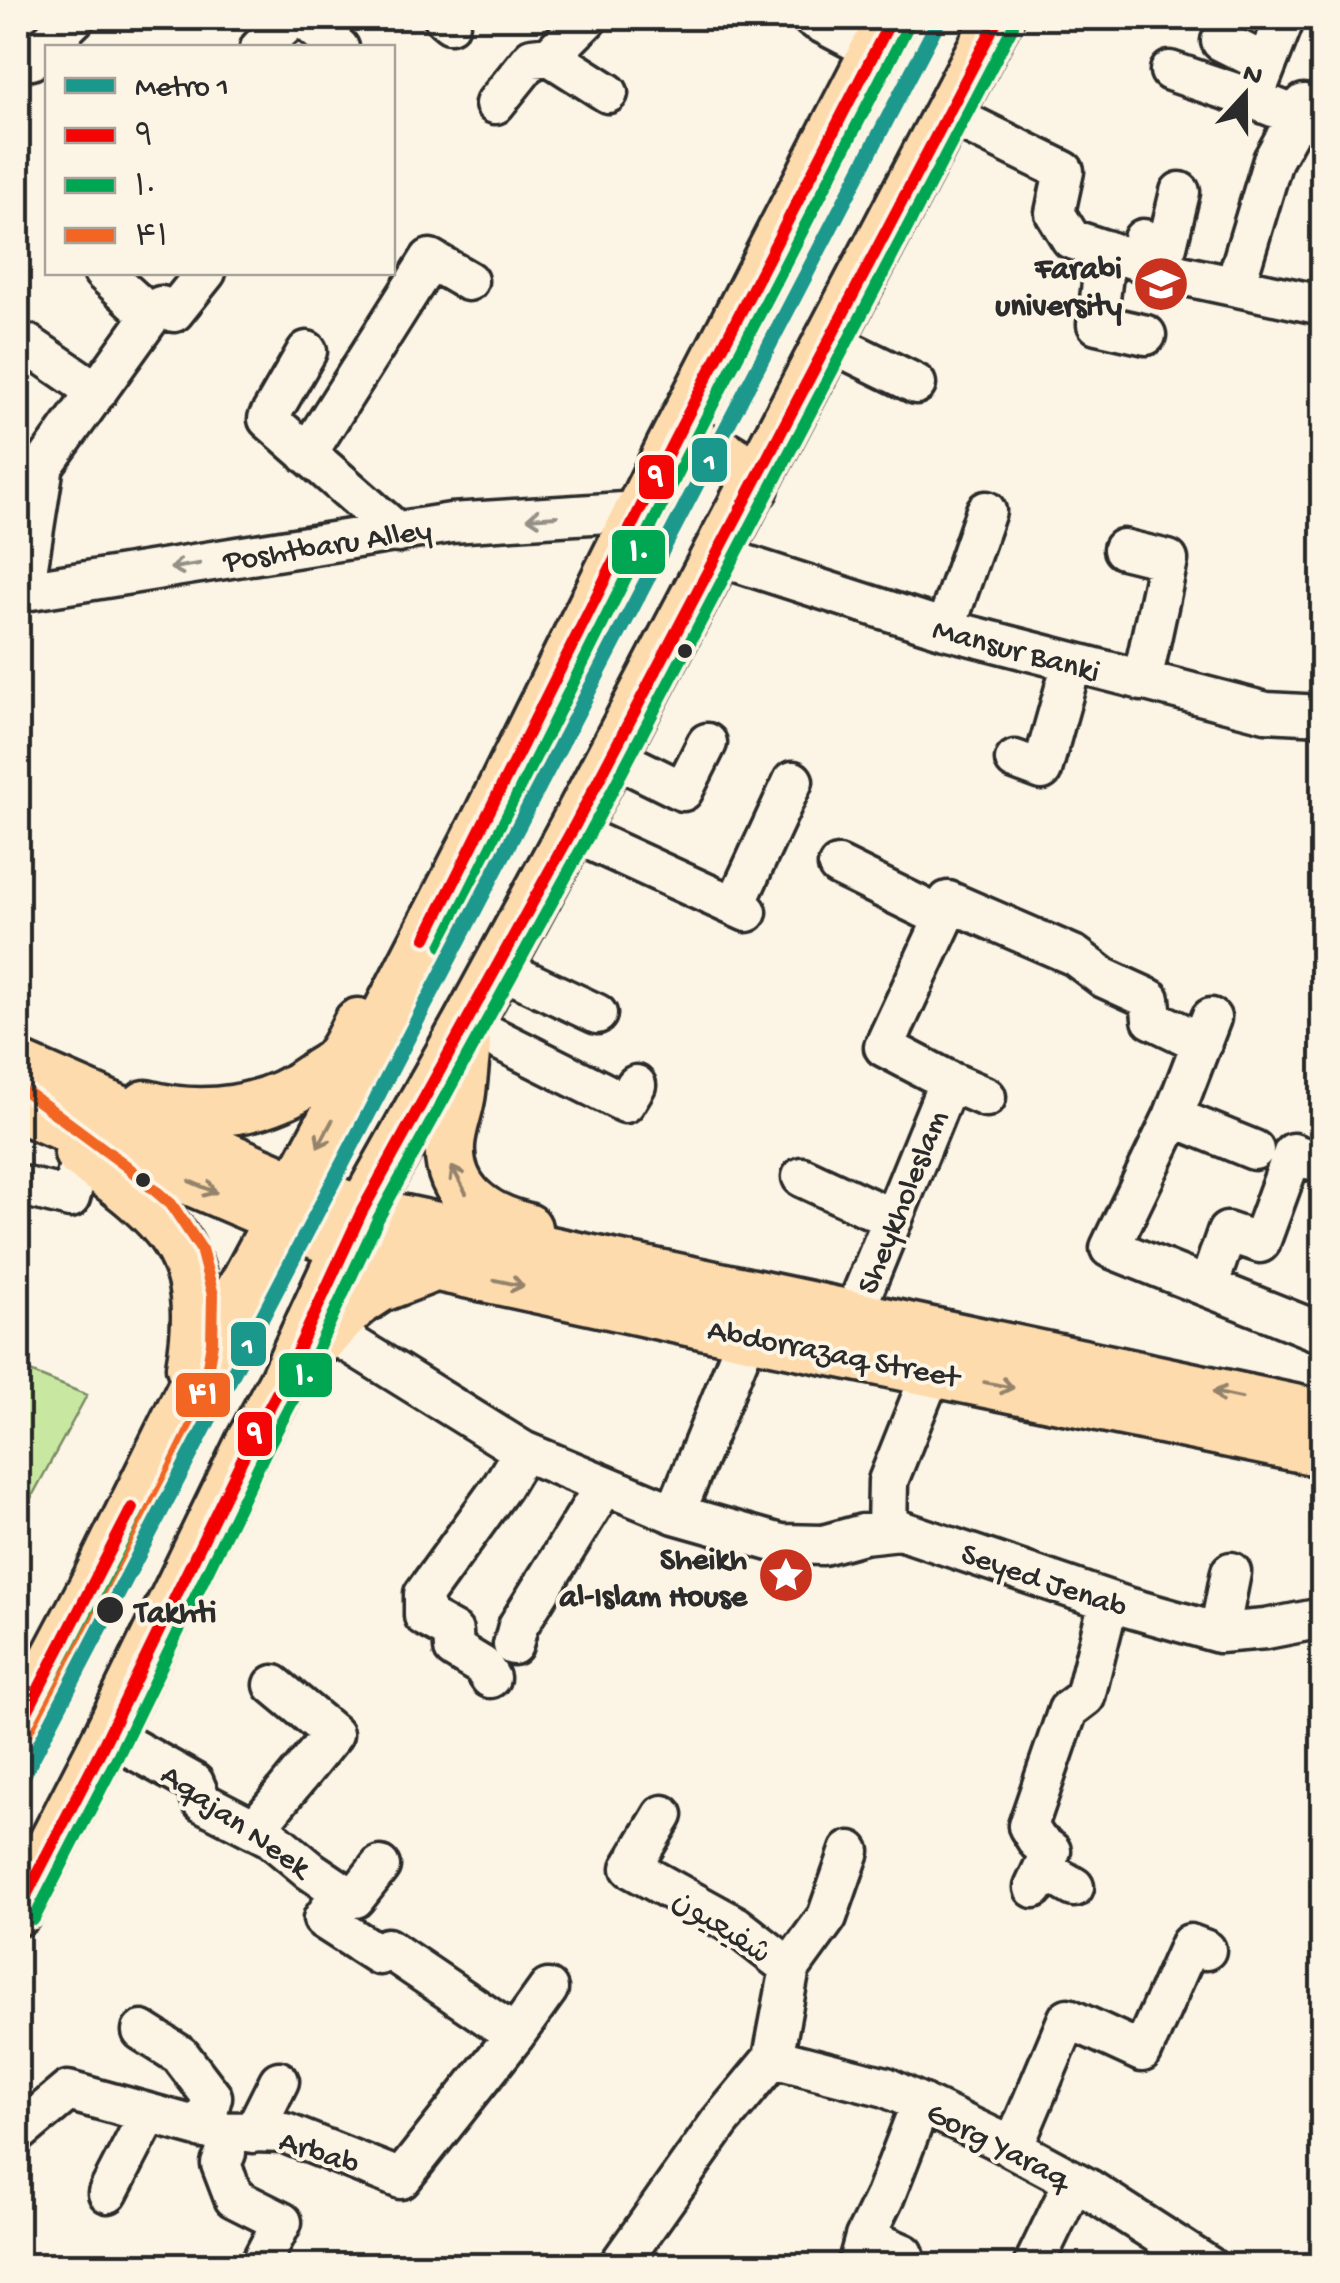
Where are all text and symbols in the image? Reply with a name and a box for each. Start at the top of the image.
legend [45,45,395,275]
north arrow [1195,45,1295,145]
text: N [1238,57,1267,95]
text: Metro 1 [135,72,229,107]
text: ۹ [135,122,154,157]
text: ۱۰ [135,172,156,207]
text: ۴۱ [135,222,168,257]
place label: Farabi university [995,252,1122,327]
school or university icon: Farabi university [1131,254,1191,314]
line badge: 1 [690,436,729,484]
text: 1 [703,448,716,481]
line badge: ۹ [637,453,676,501]
text: ۹ [647,464,665,497]
one-way arrow [526,508,558,527]
street label: Poshtbaru Alley [220,513,435,583]
line badge: ۱۰ [610,528,667,576]
text: ۱۰ [629,539,649,572]
one-way arrow [169,557,202,575]
street label: Mansur Banki [928,612,1103,693]
unlabelled marker [675,641,695,661]
street label: Sheykholeslam [850,1105,959,1300]
one-way arrow [315,1119,334,1149]
one-way arrow [448,1166,467,1195]
unlabelled marker [133,1170,153,1190]
one-way arrow [187,1179,218,1197]
one-way arrow [492,1275,524,1294]
street label: Abdorrazaq Street [704,1313,965,1399]
line badge: 1 [229,1320,268,1368]
text: 1 [241,1332,254,1365]
line badge: ۱۰ [277,1351,334,1399]
text: ۱۰ [295,1363,315,1396]
line badge: ۴۱ [174,1371,232,1419]
one-way arrow [982,1376,1014,1395]
text: ۴۱ [188,1382,218,1415]
one-way arrow [1212,1385,1244,1403]
line badge: ۹ [236,1410,274,1458]
text: ۹ [246,1421,264,1454]
street label: Seyed Jenab [955,1537,1132,1629]
place label: Sheikh al-Islam House [558,1543,748,1618]
place icon: Sheikh al-Islam House [756,1545,816,1605]
marker: Takhti [94,1594,126,1626]
place label: Takhti [132,1596,217,1634]
street label: Aqajan Neek [152,1758,318,1890]
street label: شفیعیون [664,1883,777,1975]
street label: Gorg Yaraq [919,2095,1079,2202]
street label: Arbab [274,2124,363,2185]

